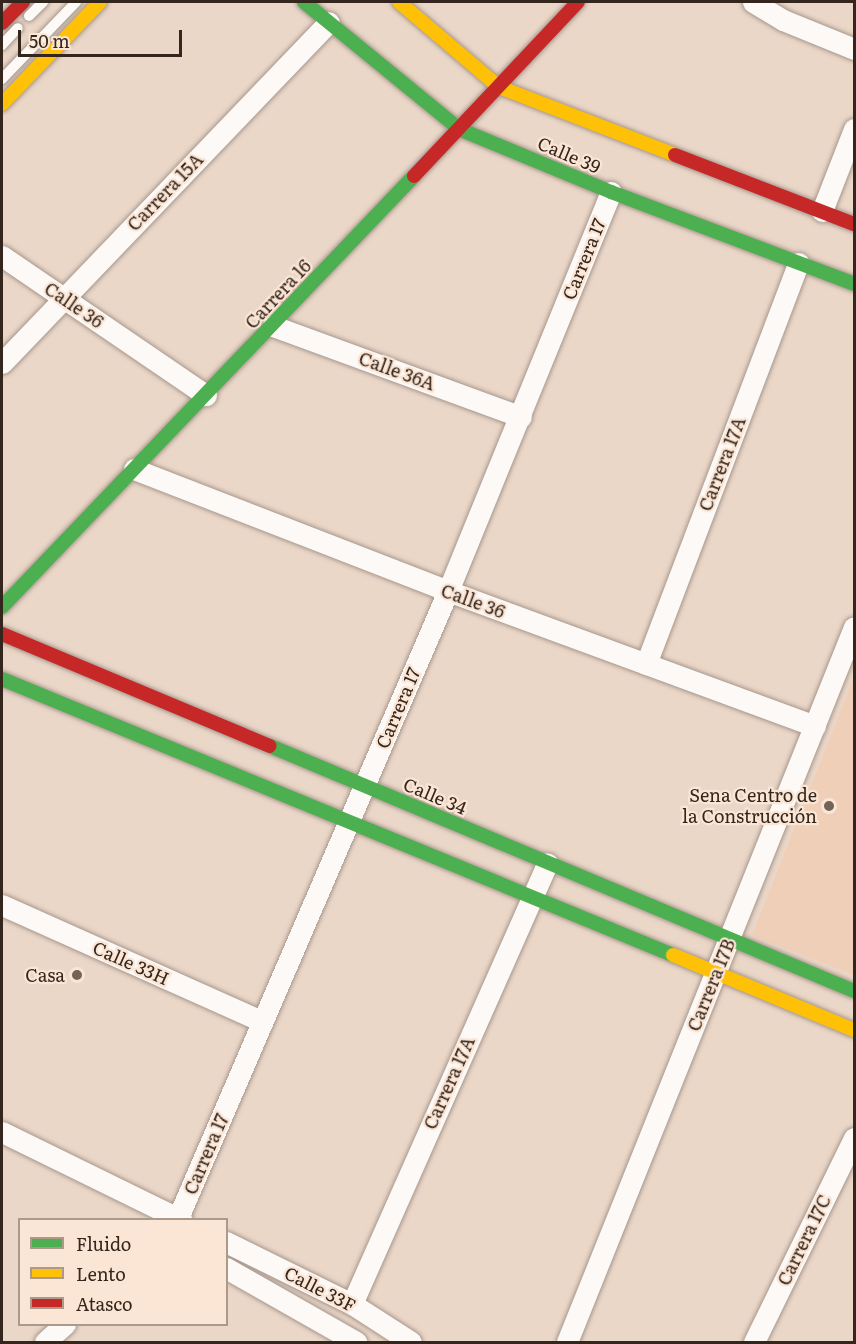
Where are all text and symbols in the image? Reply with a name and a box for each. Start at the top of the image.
scale bar [21,18,184,56]
text: 50 m [29,27,70,54]
street label: Calle 39 [534,132,604,178]
street label: Carrera 15A [123,149,207,235]
street label: Carrera 17 [558,215,610,303]
street label: Carrera 16 [241,255,315,333]
street label: Calle 36 [40,277,108,333]
street label: Calle 36A [356,347,438,395]
street label: Carrera 17A [694,414,750,514]
street label: Calle 36 [438,580,508,622]
street label: Carrera 17 [371,664,425,752]
street label: Calle 34 [400,773,470,819]
place label: Sena Centro de la Construcción [682,785,817,828]
marker: Sena Centro de la Construcción [822,799,836,813]
street label: Carrera 17B [683,936,739,1034]
street label: Calle 33H [90,937,172,989]
place label: Casa [25,964,65,986]
marker: Casa [70,968,84,982]
street label: Carrera 17A [419,1033,479,1133]
street label: Carrera 17 [179,1110,233,1198]
street label: Carrera 17C [773,1191,835,1289]
legend [18,1218,228,1326]
text: Fluido [76,1230,131,1257]
text: Lento [76,1260,126,1287]
street label: Calle 33F [281,1262,359,1316]
text: Atasco [76,1290,133,1317]

